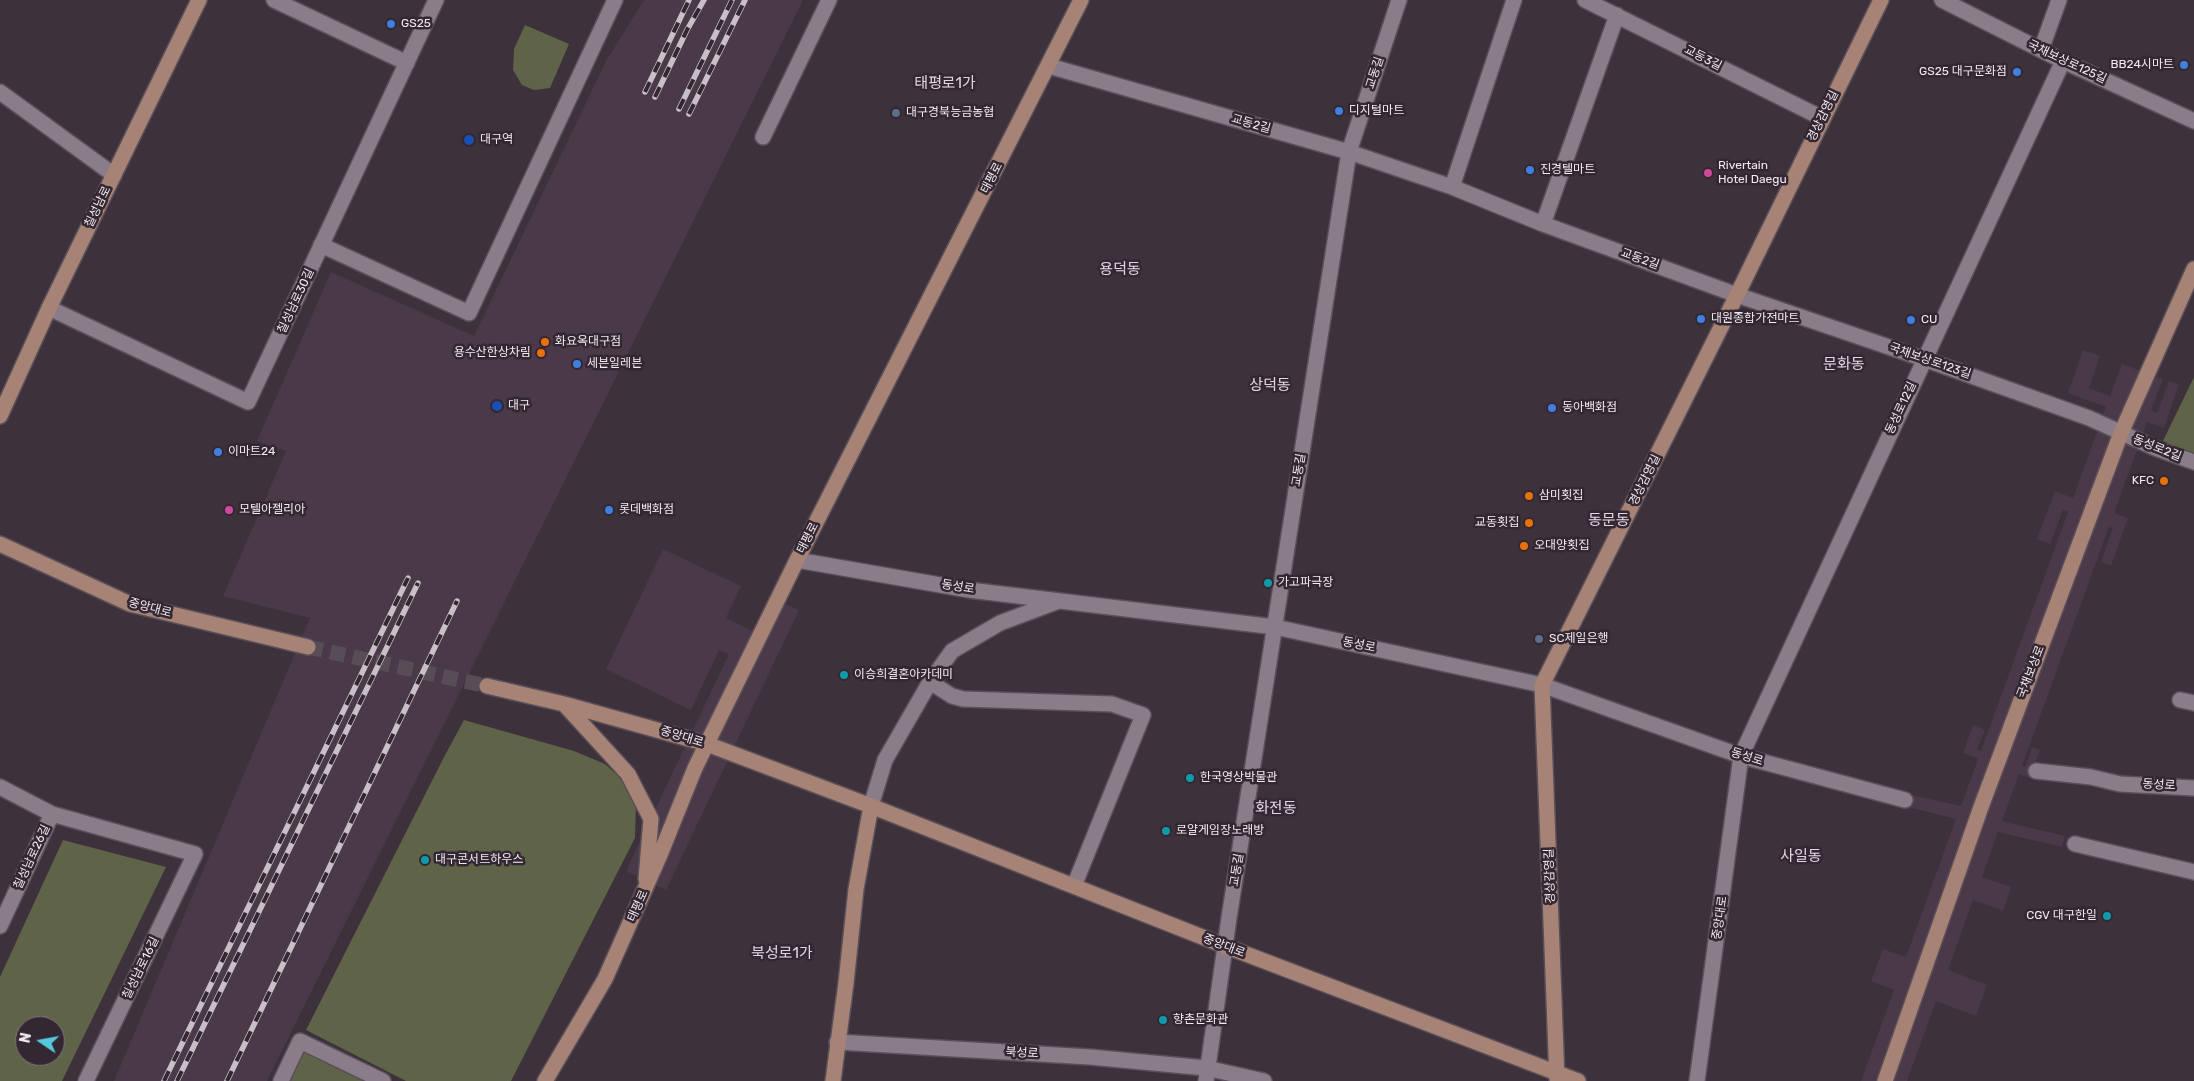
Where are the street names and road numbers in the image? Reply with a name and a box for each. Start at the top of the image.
street label: 국채보상로125길 [2025,37,2109,87]
street label: 교동3길 [1682,42,1724,74]
street label: 교동길 [1363,55,1387,91]
street label: 경상감영길 [1804,88,1842,144]
street label: 교동2길 [1230,112,1272,136]
street label: 태평로 [978,160,1006,196]
street label: 칠성남로 [82,184,114,230]
street label: 교동2길 [1619,245,1661,273]
street label: 칠성남로30길 [275,266,317,336]
street label: 국채보상로123길 [1887,340,1973,382]
street label: 동성로12길 [1883,379,1919,437]
street label: 동성로2길 [2131,432,2183,464]
street label: 경상감영길 [1626,452,1664,508]
street label: 교동길 [1289,453,1309,487]
street label: 태평로 [794,520,822,556]
street label: 동성로 [941,577,975,597]
street label: 중앙대로 [127,595,173,621]
street label: 동성로 [1341,635,1377,655]
street label: 국채보상로 [2014,644,2048,700]
street label: 중앙대로 [659,724,705,750]
street label: 동성로 [1729,745,1765,769]
street label: 동성로 [2142,777,2176,793]
street label: 칠성남로26길 [11,822,53,892]
street label: 경상감영길 [1542,848,1558,904]
street label: 교동길 [1227,853,1247,887]
street label: 태평로 [625,888,651,924]
street label: 중앙대로 [1710,895,1730,941]
street label: 중앙대로 [1201,931,1247,961]
street label: 칠성남로16길 [120,934,162,1002]
street label: 북성로 [1005,1045,1039,1061]

